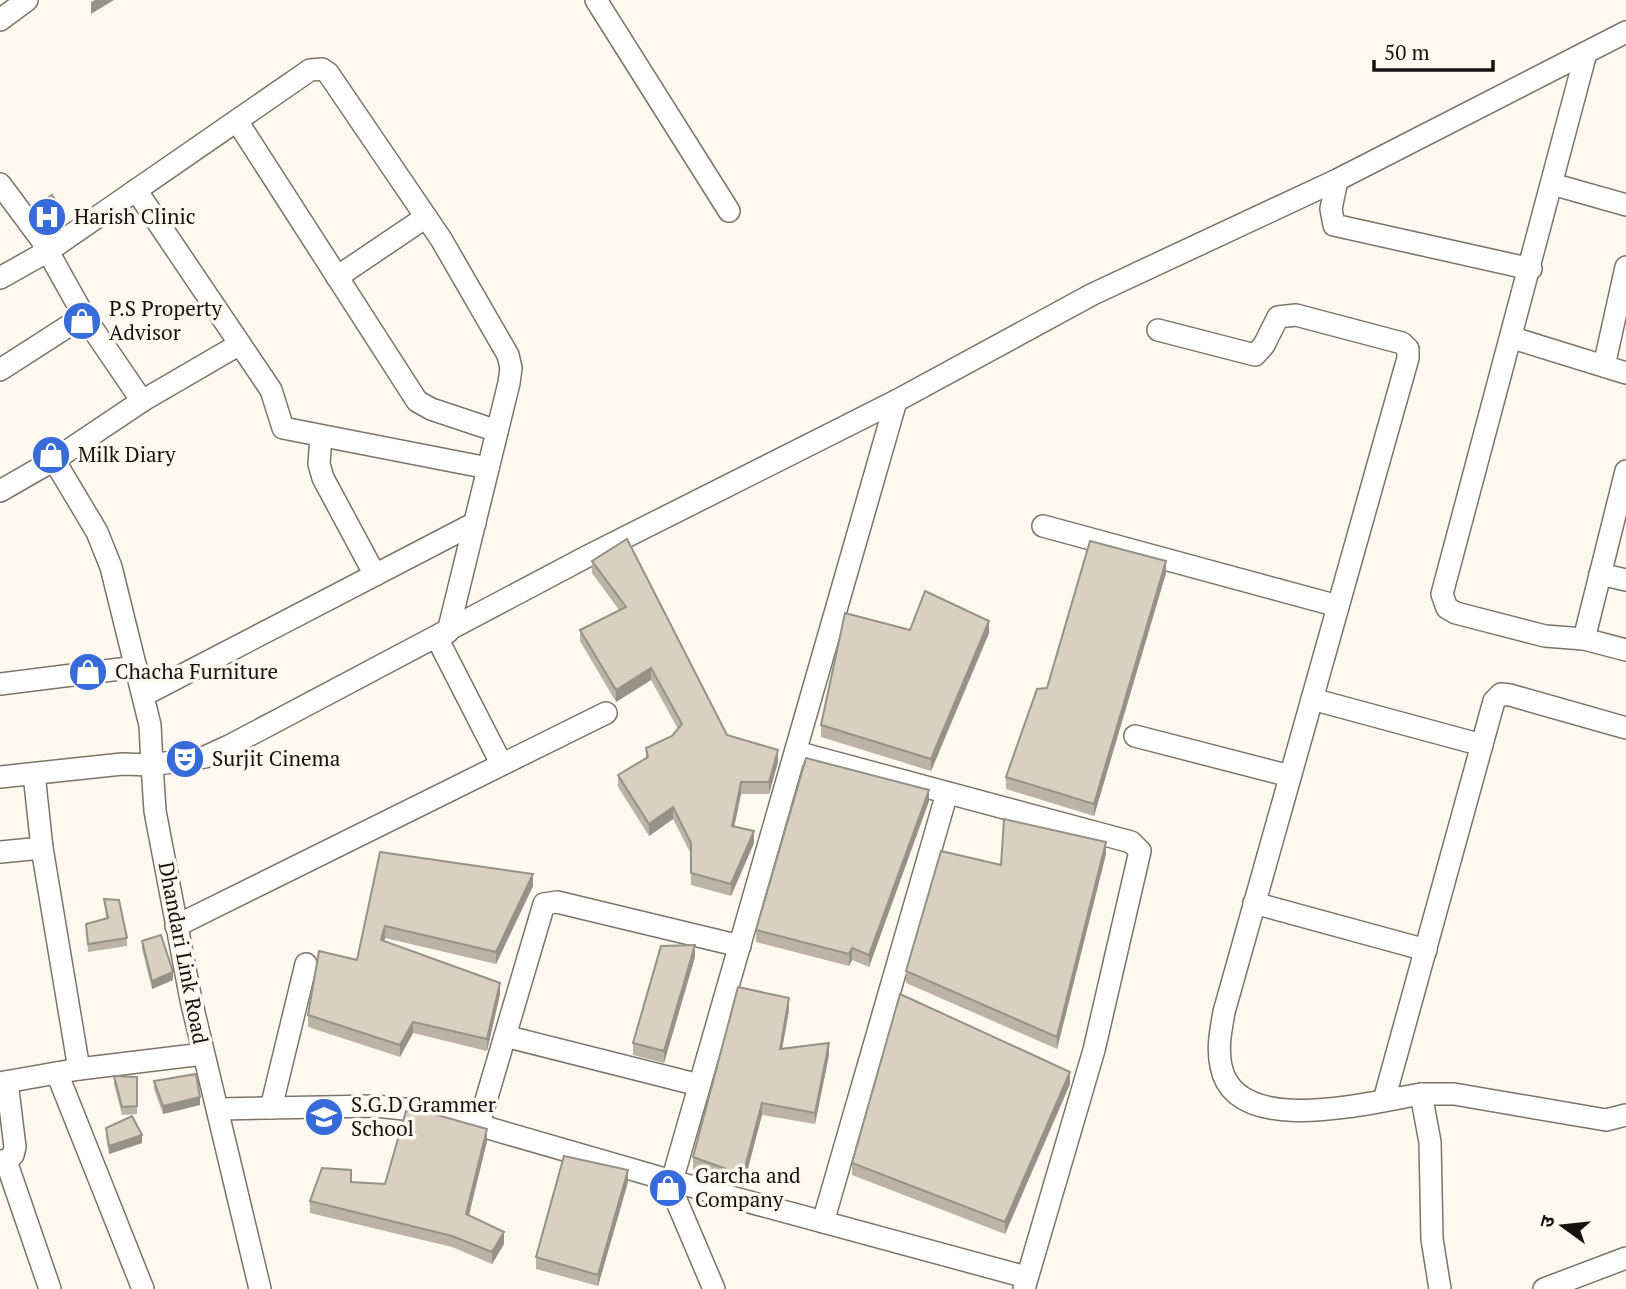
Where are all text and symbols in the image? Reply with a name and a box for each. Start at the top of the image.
scale bar [1374,28,1493,72]
text: 50 m [1384,38,1430,66]
hospital icon: Harish Clinic [26,196,68,238]
place label: Harish Clinic [74,202,196,230]
place label: P.S Property Advisor [109,294,223,346]
shop icon: P.S Property Advisor [61,300,103,342]
shop icon: Milk Diary [30,434,72,476]
place label: Milk Diary [78,440,176,468]
shop icon: Chacha Furniture [67,651,109,693]
place label: Chacha Furniture [115,657,278,685]
theatre icon: Surjit Cinema [164,738,206,780]
place label: Surjit Cinema [212,744,341,772]
street label: Dhandari Link Road [153,859,215,1047]
place label: S.G.D Grammer School [351,1090,496,1142]
school or university icon: S.G.D Grammer School [303,1096,345,1138]
place label: Garcha and Company [695,1161,801,1213]
shop icon: Garcha and Company [647,1167,689,1209]
north arrow [1528,1191,1598,1261]
text: उ [1533,1212,1560,1230]

